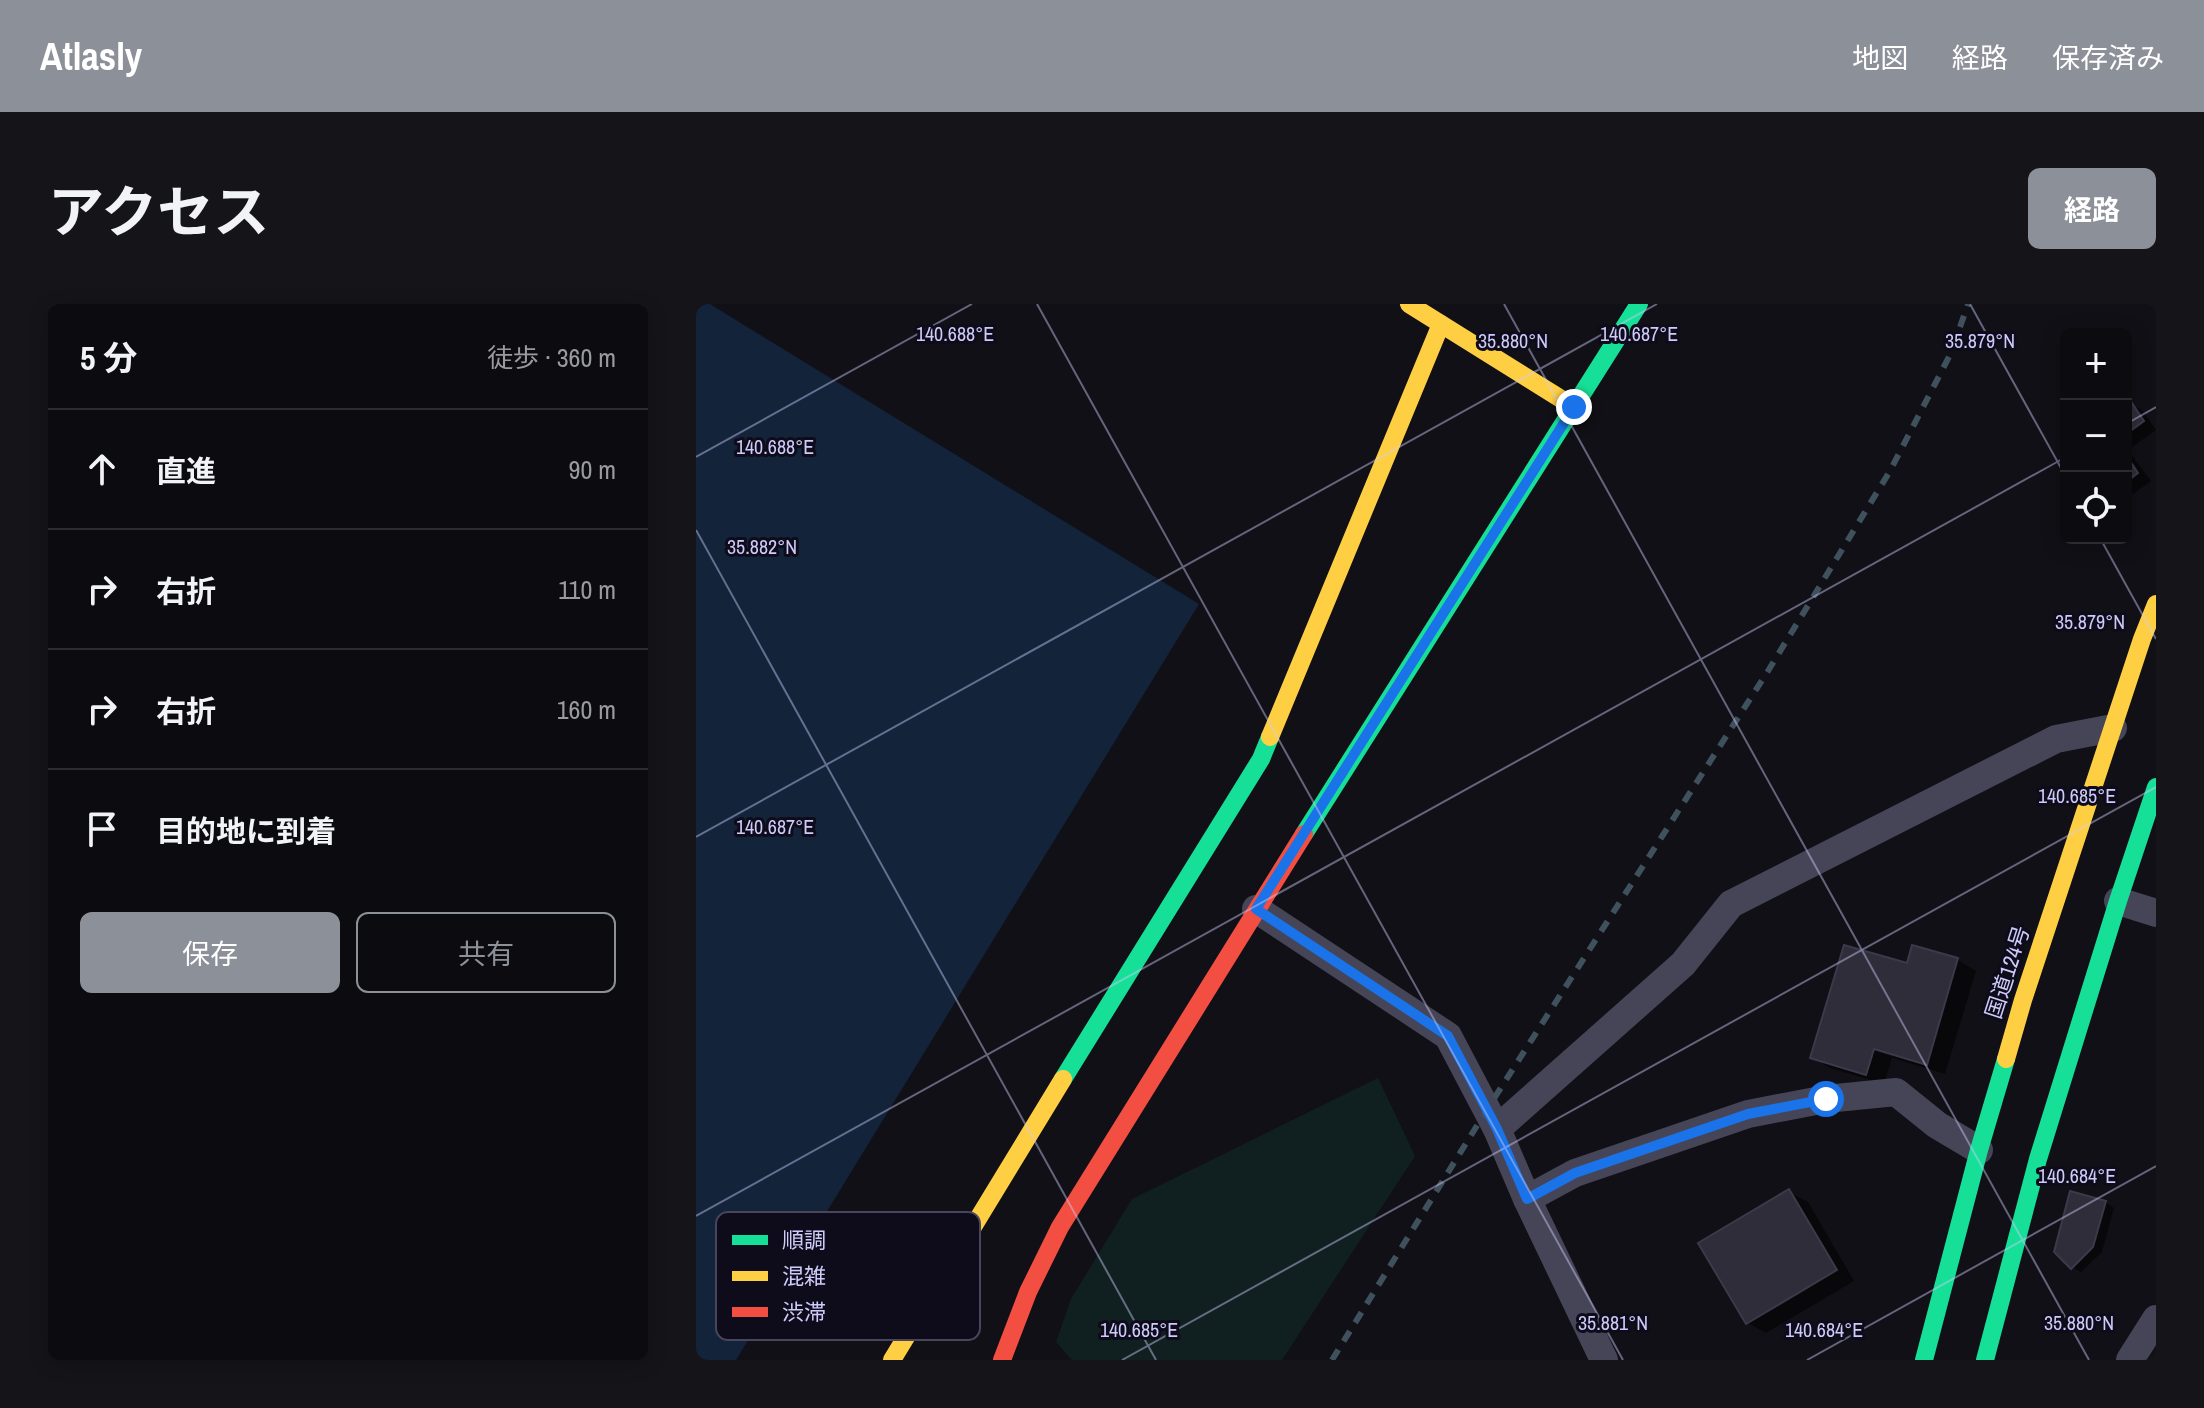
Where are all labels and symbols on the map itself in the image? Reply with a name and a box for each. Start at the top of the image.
text: 140.688°E [916,320,994,347]
text: 140.687°E [1600,320,1678,347]
text: 35.880°N [1478,327,1548,354]
text: 35.879°N [1945,327,2015,354]
route end [1556,389,1592,425]
text: 140.688°E [736,433,814,460]
text: 35.882°N [727,533,797,560]
text: 35.879°N [2055,608,2125,635]
text: 140.685°E [2038,782,2116,809]
text: 140.687°E [736,813,814,840]
street label: 国道124号 [1978,922,2036,1022]
route start [1808,1081,1844,1117]
text: 140.684°E [2038,1162,2116,1189]
legend [716,1212,980,1340]
text: 順調 [782,1225,826,1255]
text: 混雑 [782,1261,826,1291]
text: 渋滞 [782,1297,826,1327]
text: 35.881°N [1578,1309,1648,1336]
text: 35.880°N [2044,1309,2114,1336]
text: 140.685°E [1100,1316,1178,1343]
text: 140.684°E [1785,1316,1863,1343]

